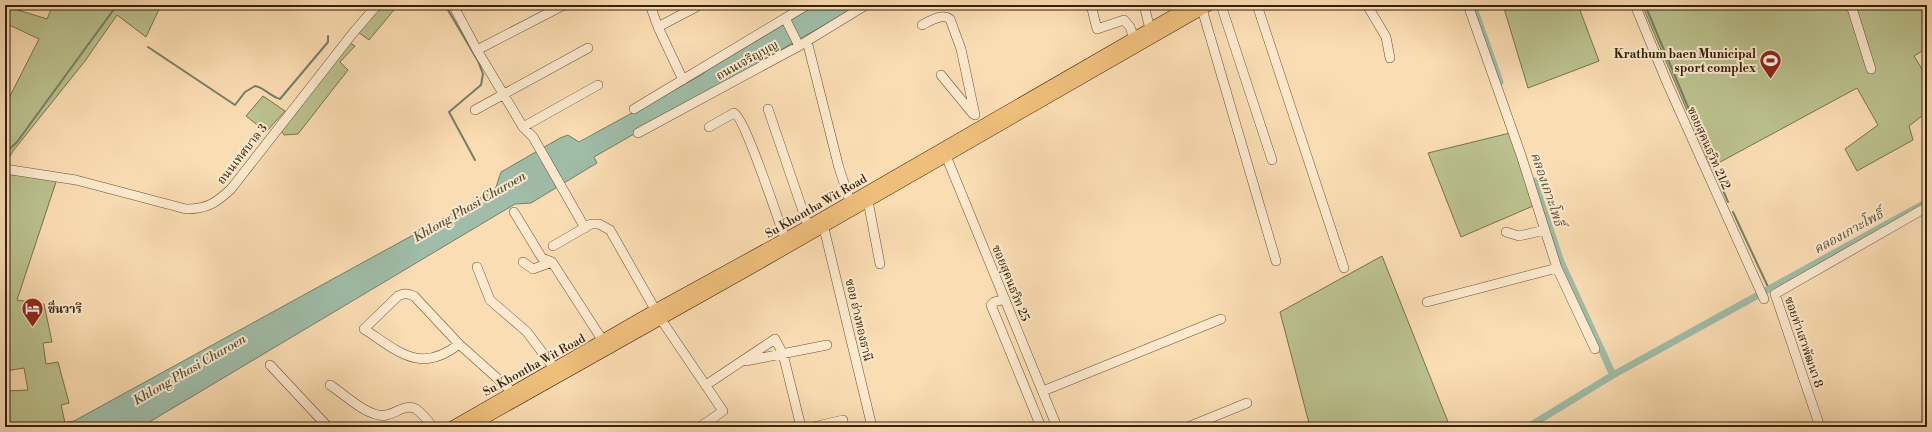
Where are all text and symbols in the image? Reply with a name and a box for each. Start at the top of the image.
street label: ถนนเจริญบุญ [714,37,781,84]
place label: Krathum baen Municipal sport complex [1614,47,1756,76]
sports icon: Krathum baen Municipal sport complex [1758,48,1784,81]
street label: ซอยสุคนธวิท 21/2 [1684,105,1734,192]
street label: ถนนเทศบาล 3 [214,121,271,188]
water label: คลองเกาะโพธิ์ [1527,150,1571,233]
water label: Khlong Phasi Charoen [410,168,529,246]
street label: Su Khontha Wit Road [763,171,870,242]
water label: คลองเกาะโพธิ์ [1810,202,1890,257]
street label: ซอยสุคนธวิท 25 [988,243,1033,324]
street label: ซอย อ่างทองธานี [842,277,875,363]
street label: ซอยท่าเสาพัฒนา 8 [1781,295,1826,390]
hotel icon: ชื่นวารี [19,296,45,329]
place label: ชื่นวารี [48,300,82,317]
water label: Khlong Phasi Charoen [130,331,249,409]
street label: Su Khontha Wit Road [480,331,588,400]

